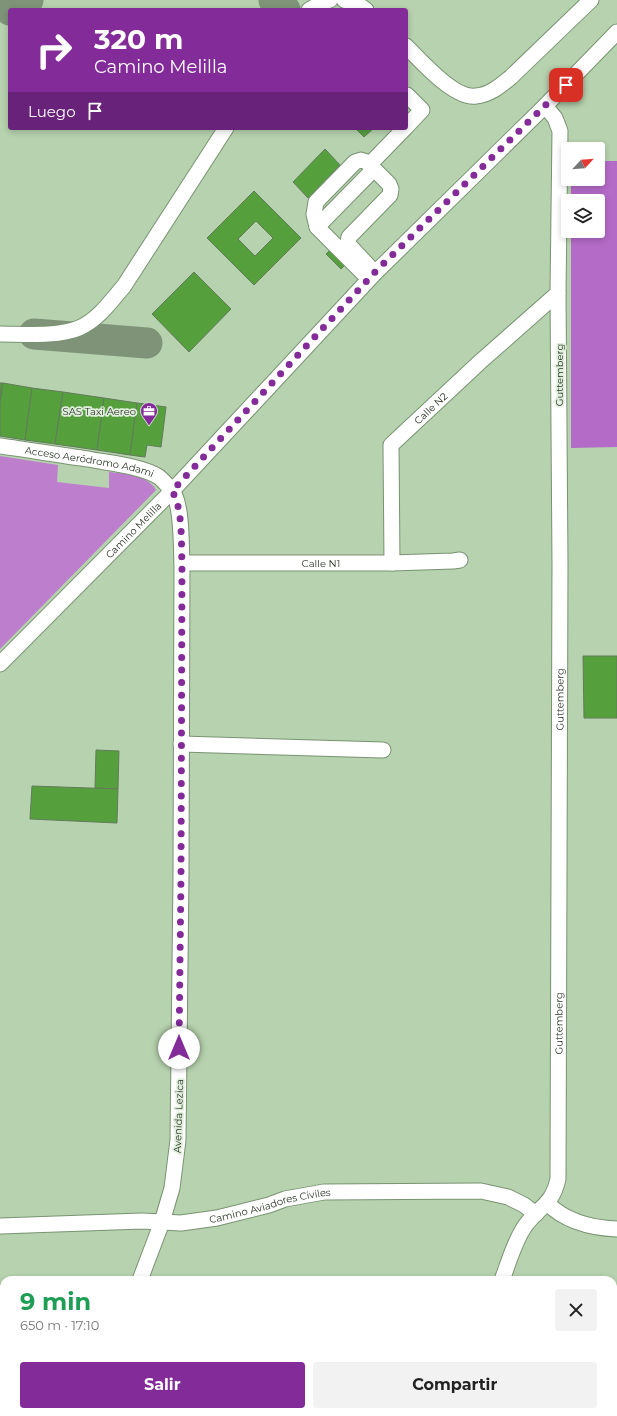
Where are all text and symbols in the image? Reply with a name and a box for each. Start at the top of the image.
text: 320 m [94,22,183,56]
icon: right [28,24,80,76]
text: Camino Melilla [94,56,227,78]
pin [549,68,583,102]
icon: arrive [555,74,577,96]
icon: arrive [84,100,106,122]
text: Luego [28,102,76,121]
north arrow [561,142,605,186]
map controls [561,142,605,238]
button: layers [561,194,605,238]
street label: Guttemberg [553,344,566,406]
street label: Calle N2 [411,390,450,427]
office icon: SAS Taxi Aereo [139,401,159,426]
place label: SAS Taxi Aereo [63,405,136,418]
street label: Acceso Aeródromo Adami [24,444,156,480]
street label: Camino Melilla [103,499,164,561]
street label: Calle N1 [302,557,340,570]
street label: Guttemberg [553,668,567,731]
street label: Guttemberg [552,992,566,1055]
position arrow [158,1027,200,1069]
street label: Avenida Lezica [171,1079,186,1153]
street label: Camino Aviadores Civiles [208,1186,331,1226]
text: 9 min [20,1287,91,1316]
button: close [555,1289,597,1331]
text: 650 m · 17:10 [20,1317,99,1333]
button: Salir [20,1362,305,1408]
button: Compartir [313,1362,597,1408]

